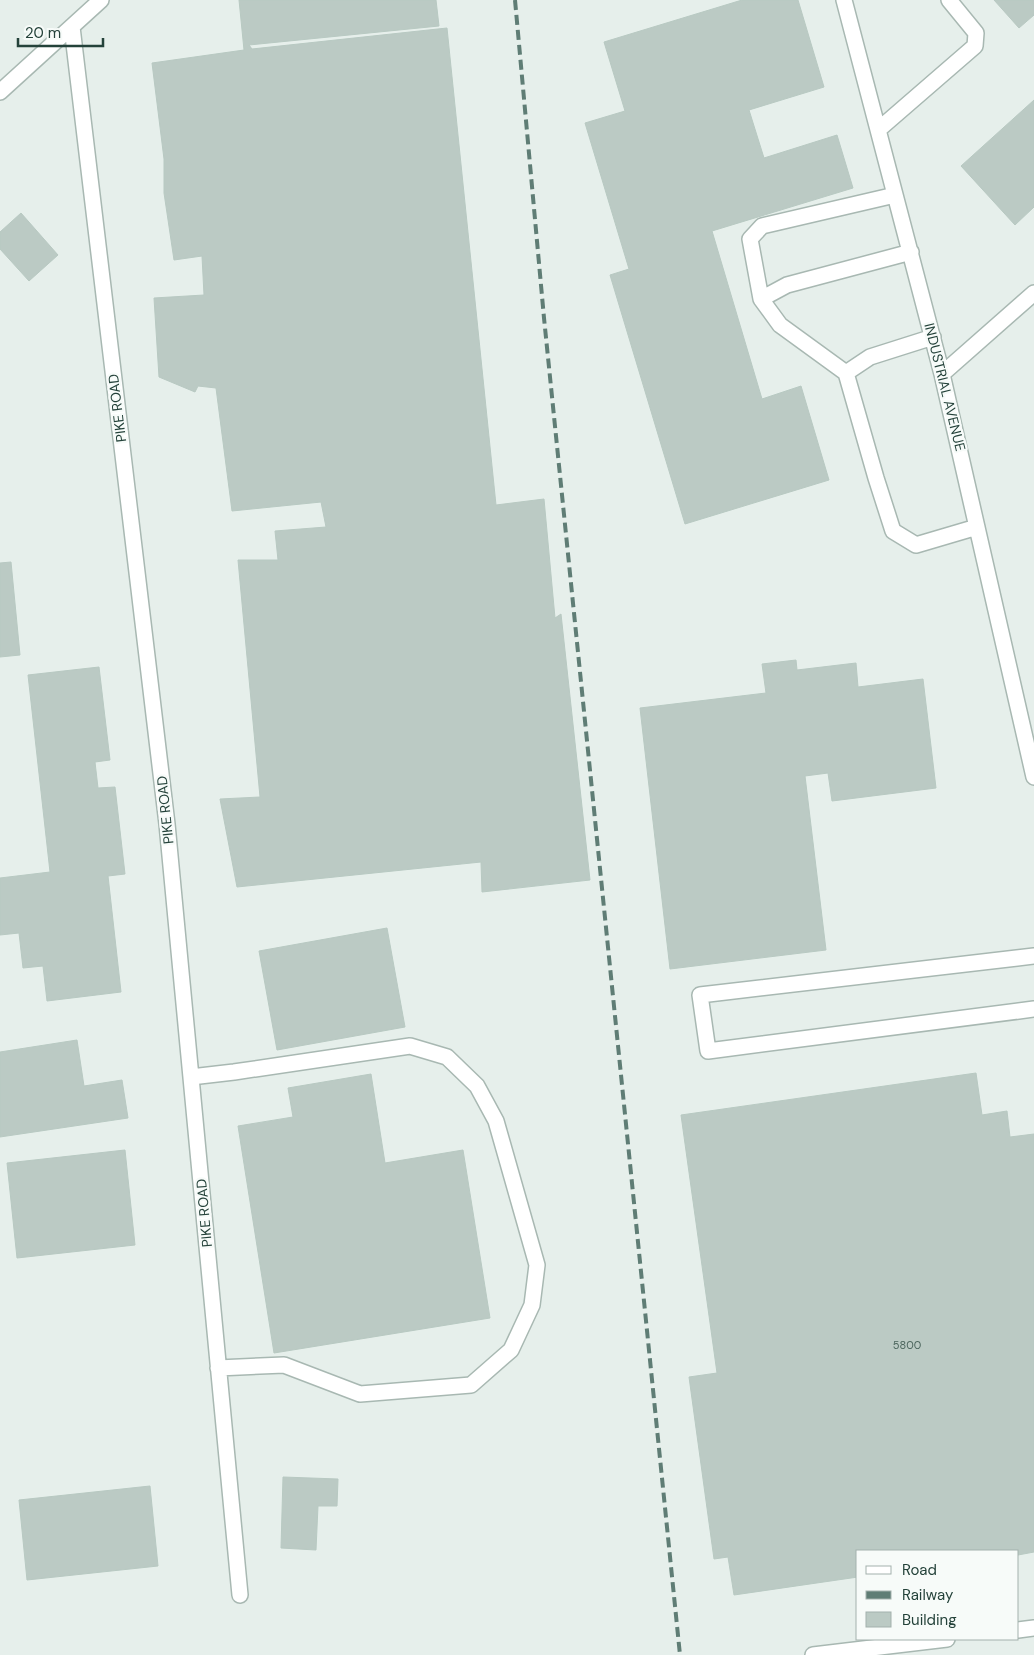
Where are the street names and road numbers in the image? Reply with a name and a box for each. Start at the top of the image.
street label: INDUSTRIAL AVENUE [920,321,970,453]
street label: PIKE ROAD [104,373,130,443]
street label: PIKE ROAD [152,775,178,845]
street label: PIKE ROAD [192,1178,216,1248]

